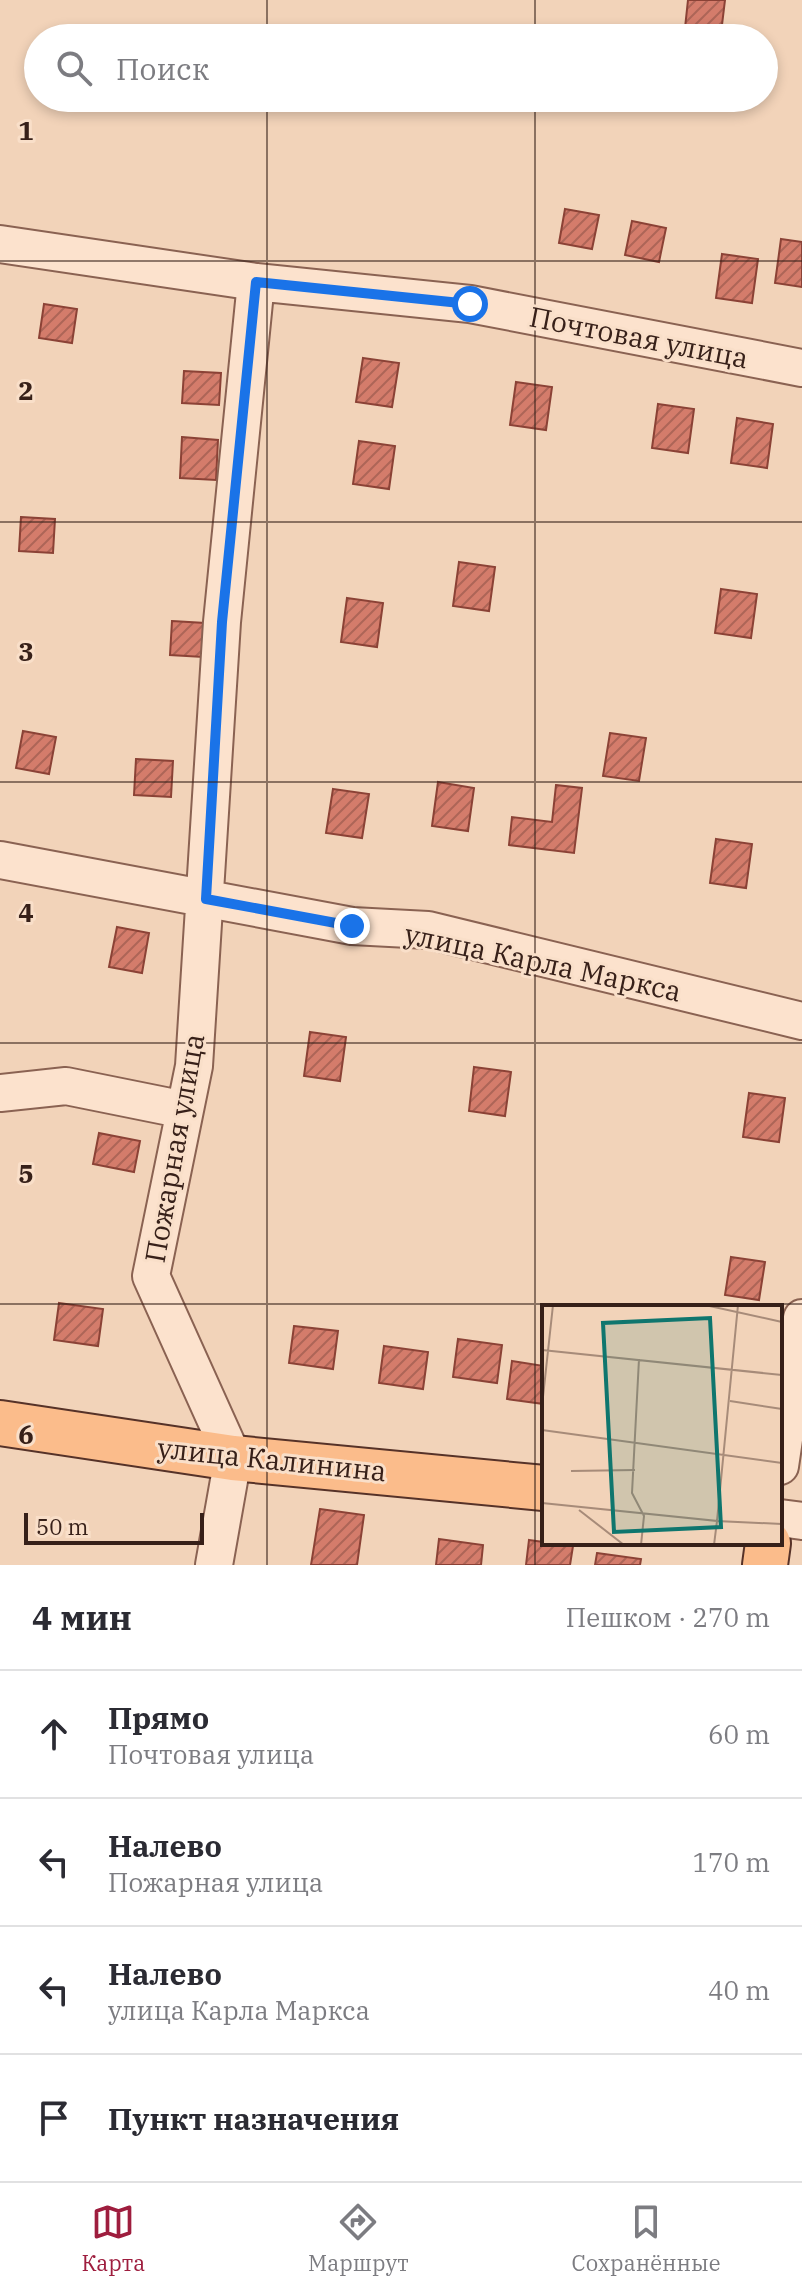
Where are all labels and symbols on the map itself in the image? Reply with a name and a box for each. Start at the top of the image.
text: 1 [18,113,34,147]
route start [452,286,488,322]
street label: Почтовая улица [526,298,752,376]
text: 2 [18,373,34,407]
text: 3 [18,634,34,668]
text: 4 [18,895,34,929]
route end [334,908,370,944]
street label: улица Карла Маркса [401,915,685,1009]
street label: Пожарная улица [136,1031,212,1265]
text: 5 [18,1156,34,1190]
inset map [542,1305,782,1545]
text: 6 [18,1417,34,1451]
street label: улица Калинина [156,1429,388,1489]
scale bar [24,1509,204,1545]

